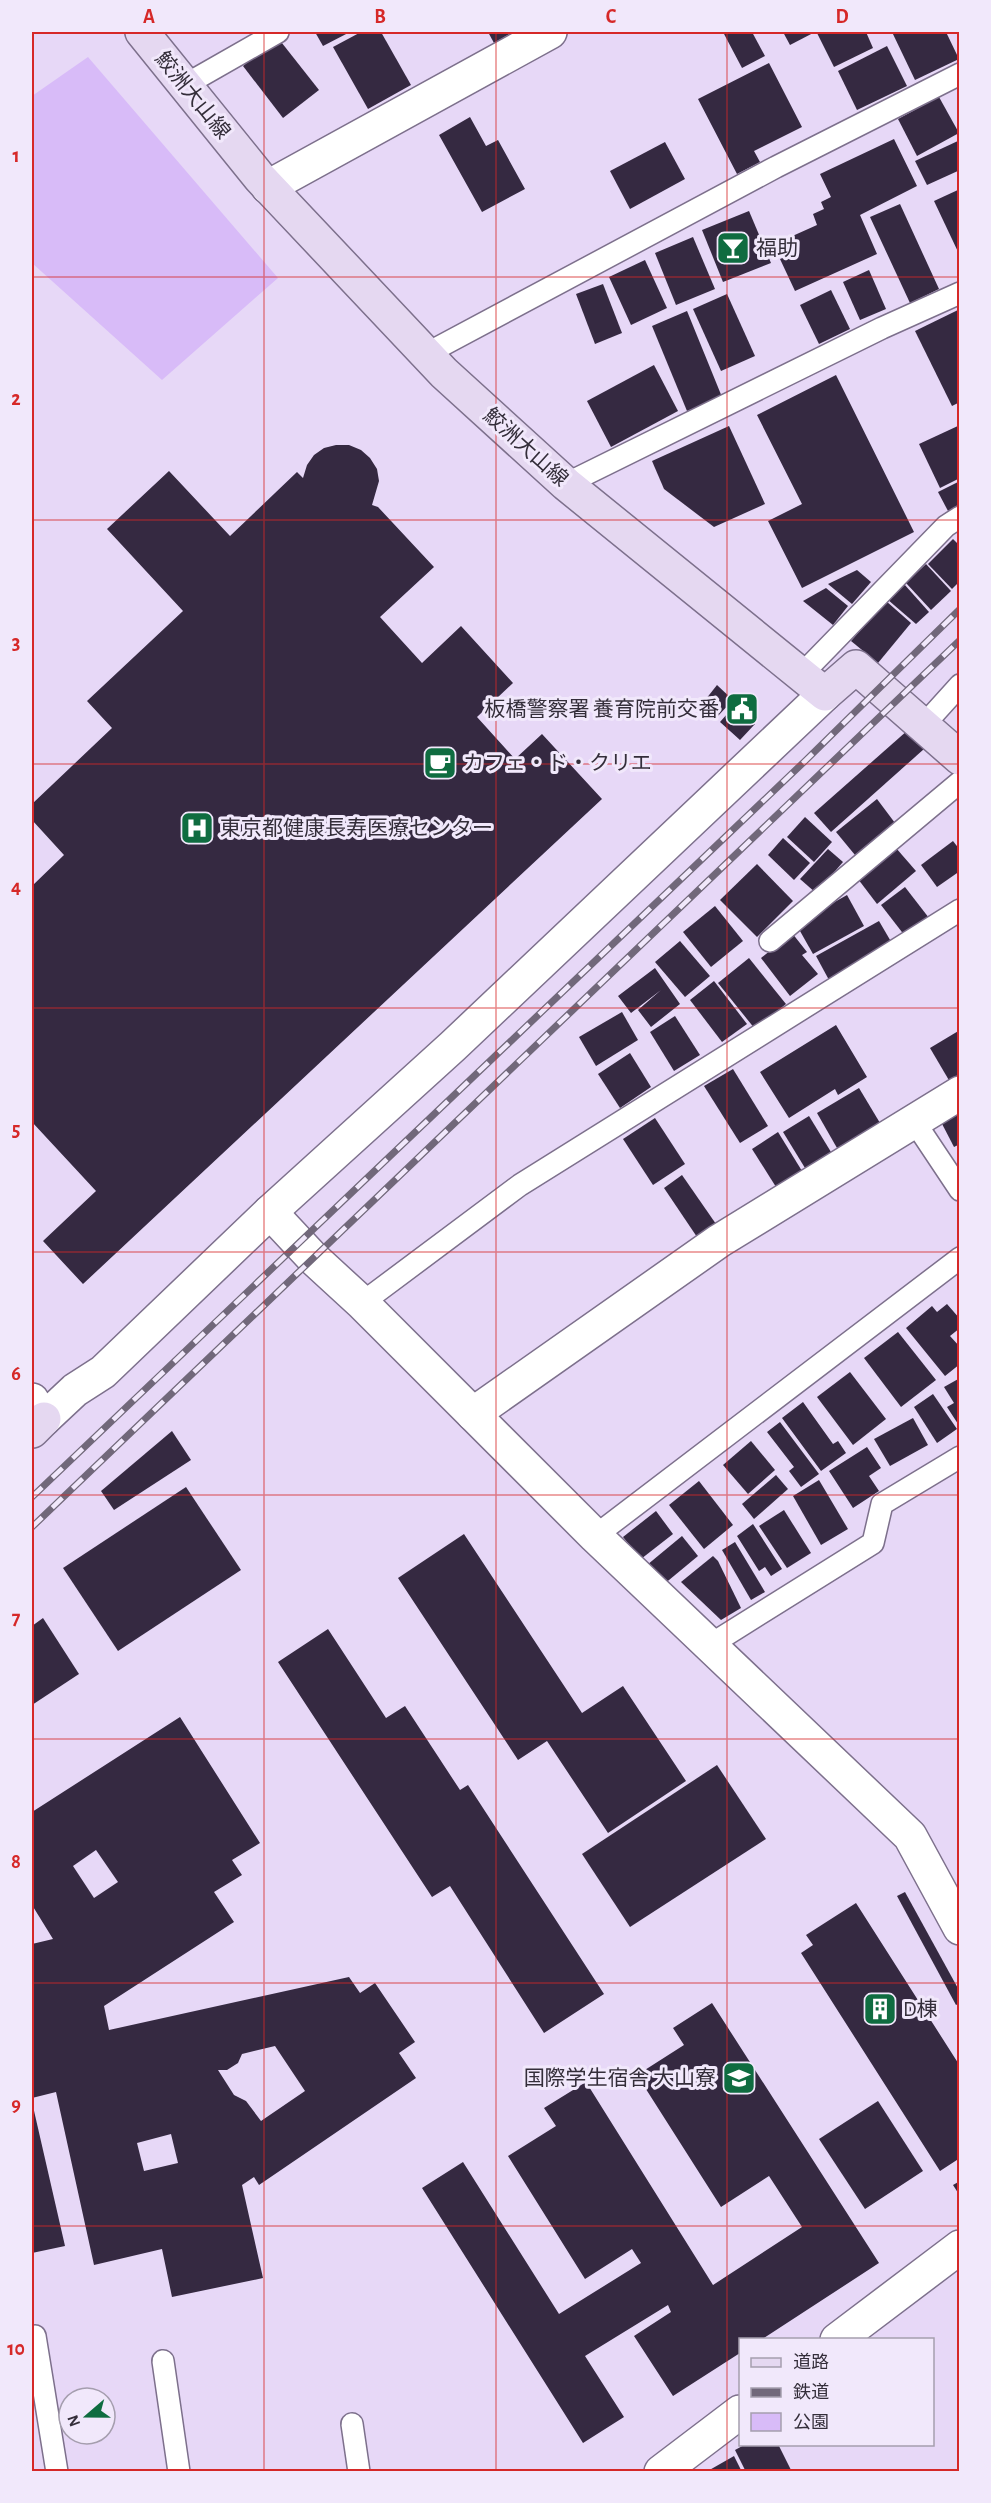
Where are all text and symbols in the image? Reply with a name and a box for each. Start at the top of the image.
text: A [143,7,155,27]
text: B [374,7,386,27]
text: C [606,7,617,27]
text: D [835,7,849,27]
street label: 鮫洲大山線 [151,47,235,143]
text: 1 [12,146,20,166]
bar icon: 福助 [715,230,751,266]
place label: 福助 [756,237,798,259]
text: 2 [11,389,21,409]
street label: 鮫洲大山線 [480,404,572,490]
text: 3 [12,633,20,653]
public building icon: 板橋警察署 養育院前交番 [724,691,760,727]
place label: 板橋警察署 養育院前交番 [485,698,719,720]
cafe icon: カフェ・ド・クリエ [422,745,458,781]
place label: カフェ・ド・クリエ [463,752,652,774]
hospital icon: 東京都健康長寿医療センター [179,810,215,846]
place label: 東京都健康長寿医療センター [220,817,493,839]
text: 4 [11,877,21,897]
text: 5 [12,1120,20,1140]
text: 6 [11,1364,21,1384]
text: 7 [12,1608,21,1628]
text: 8 [11,1852,21,1872]
building icon: D棟 [862,1991,898,2027]
place label: D棟 [903,1998,938,2020]
school or university icon: 国際学生宿舎 大山寮 [721,2060,757,2096]
place label: 国際学生宿舎 大山寮 [524,2067,716,2089]
text: 9 [11,2095,21,2115]
legend [739,2338,934,2446]
text: 10 [7,2339,25,2359]
text: 道路 [793,2352,829,2372]
text: 鉄道 [793,2382,829,2402]
north arrow [57,2386,117,2446]
text: N [64,2413,83,2429]
text: 公園 [793,2413,829,2432]

